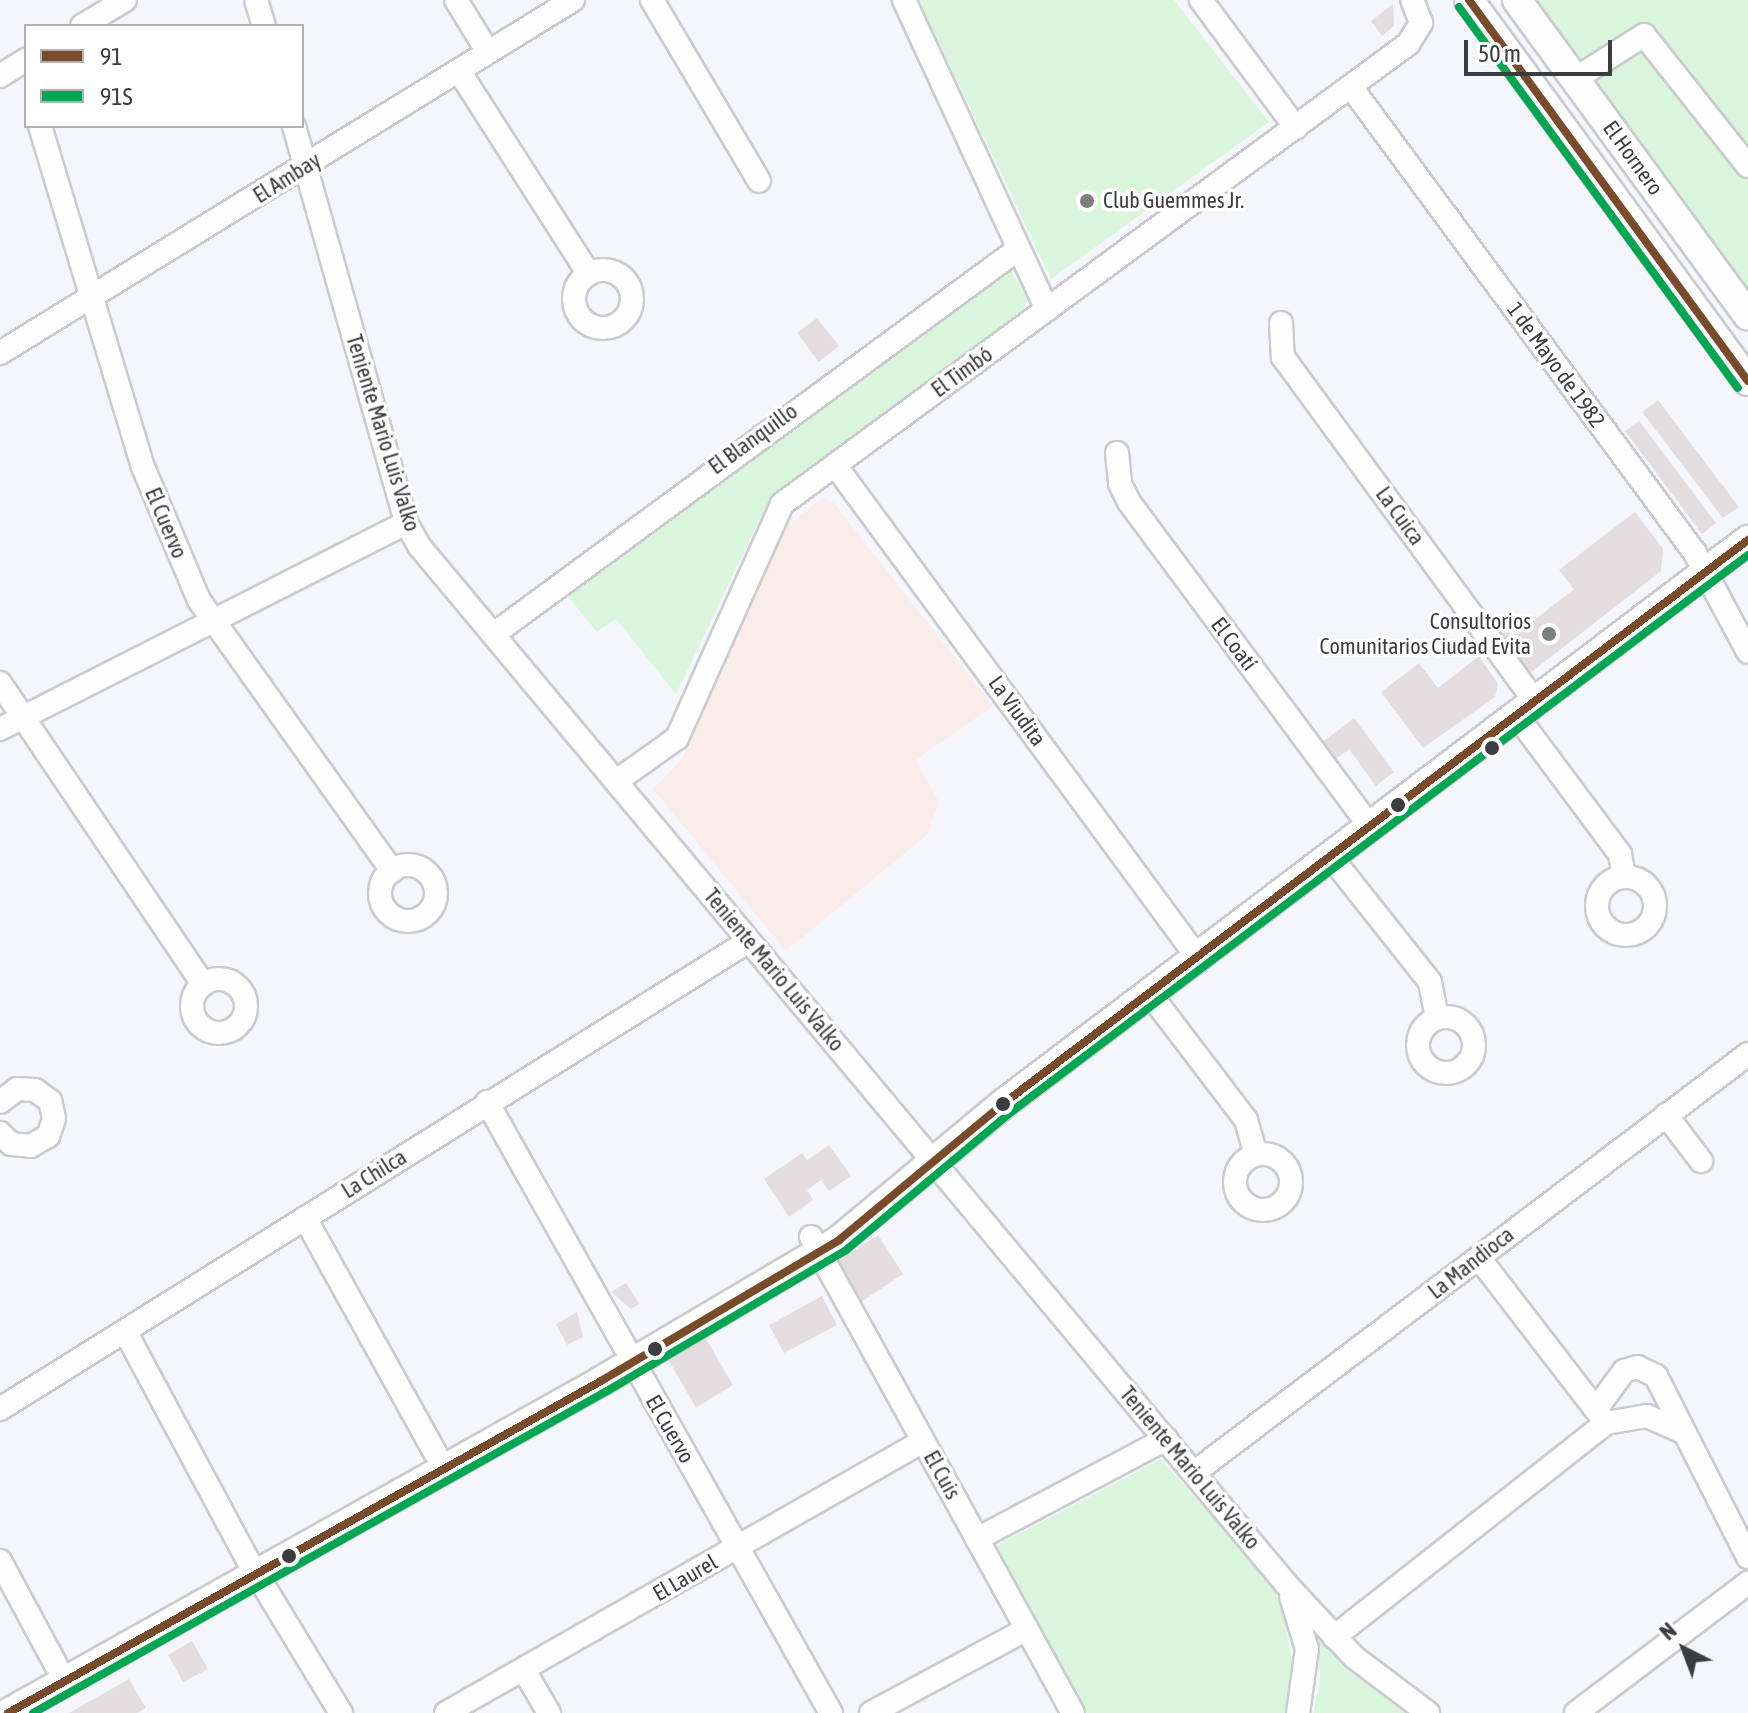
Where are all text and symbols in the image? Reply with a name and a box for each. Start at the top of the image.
legend [24,24,304,128]
scale bar [1468,24,1616,74]
text: 50 m [1478,40,1521,67]
text: 91 [100,43,123,70]
text: 91S [100,83,133,110]
street label: El Hornero [1597,116,1669,200]
street label: El Ambay [248,147,326,209]
place label: Club Guemmes Jr. [1103,188,1244,214]
marker: Club Guemmes Jr. [1078,192,1096,210]
street label: 1 de Mayo de 1982 [1502,297,1610,433]
street label: Teniente Mario Luis Valko [340,331,426,535]
street label: El Timbó [926,341,998,403]
street label: El Blanquillo [703,398,803,480]
street label: La Cuica [1370,482,1430,550]
street label: El Cuervo [139,484,193,562]
place label: Consultorios Comunitarios Ciudad Evita [1320,608,1531,660]
street label: El Coatí [1205,612,1263,676]
marker: Consultorios Comunitarios Ciudad Evita [1538,623,1560,645]
street label: La Viudita [983,671,1051,751]
unlabelled marker [1484,740,1500,756]
unlabelled marker [1390,797,1406,813]
street label: Teniente Mario Luis Valko [698,883,850,1057]
unlabelled marker [995,1096,1011,1112]
street label: La Chilca [337,1144,411,1204]
street label: La Mandioca [1423,1221,1519,1305]
unlabelled marker [647,1341,663,1357]
street label: Teniente Mario Luis Valko [1114,1381,1266,1555]
street label: El Cuervo [640,1390,700,1468]
street label: El Cuis [918,1446,966,1504]
unlabelled marker [281,1548,297,1564]
street label: El Laurel [648,1549,722,1607]
north arrow [1644,1609,1724,1689]
text: N [1654,1617,1681,1645]

